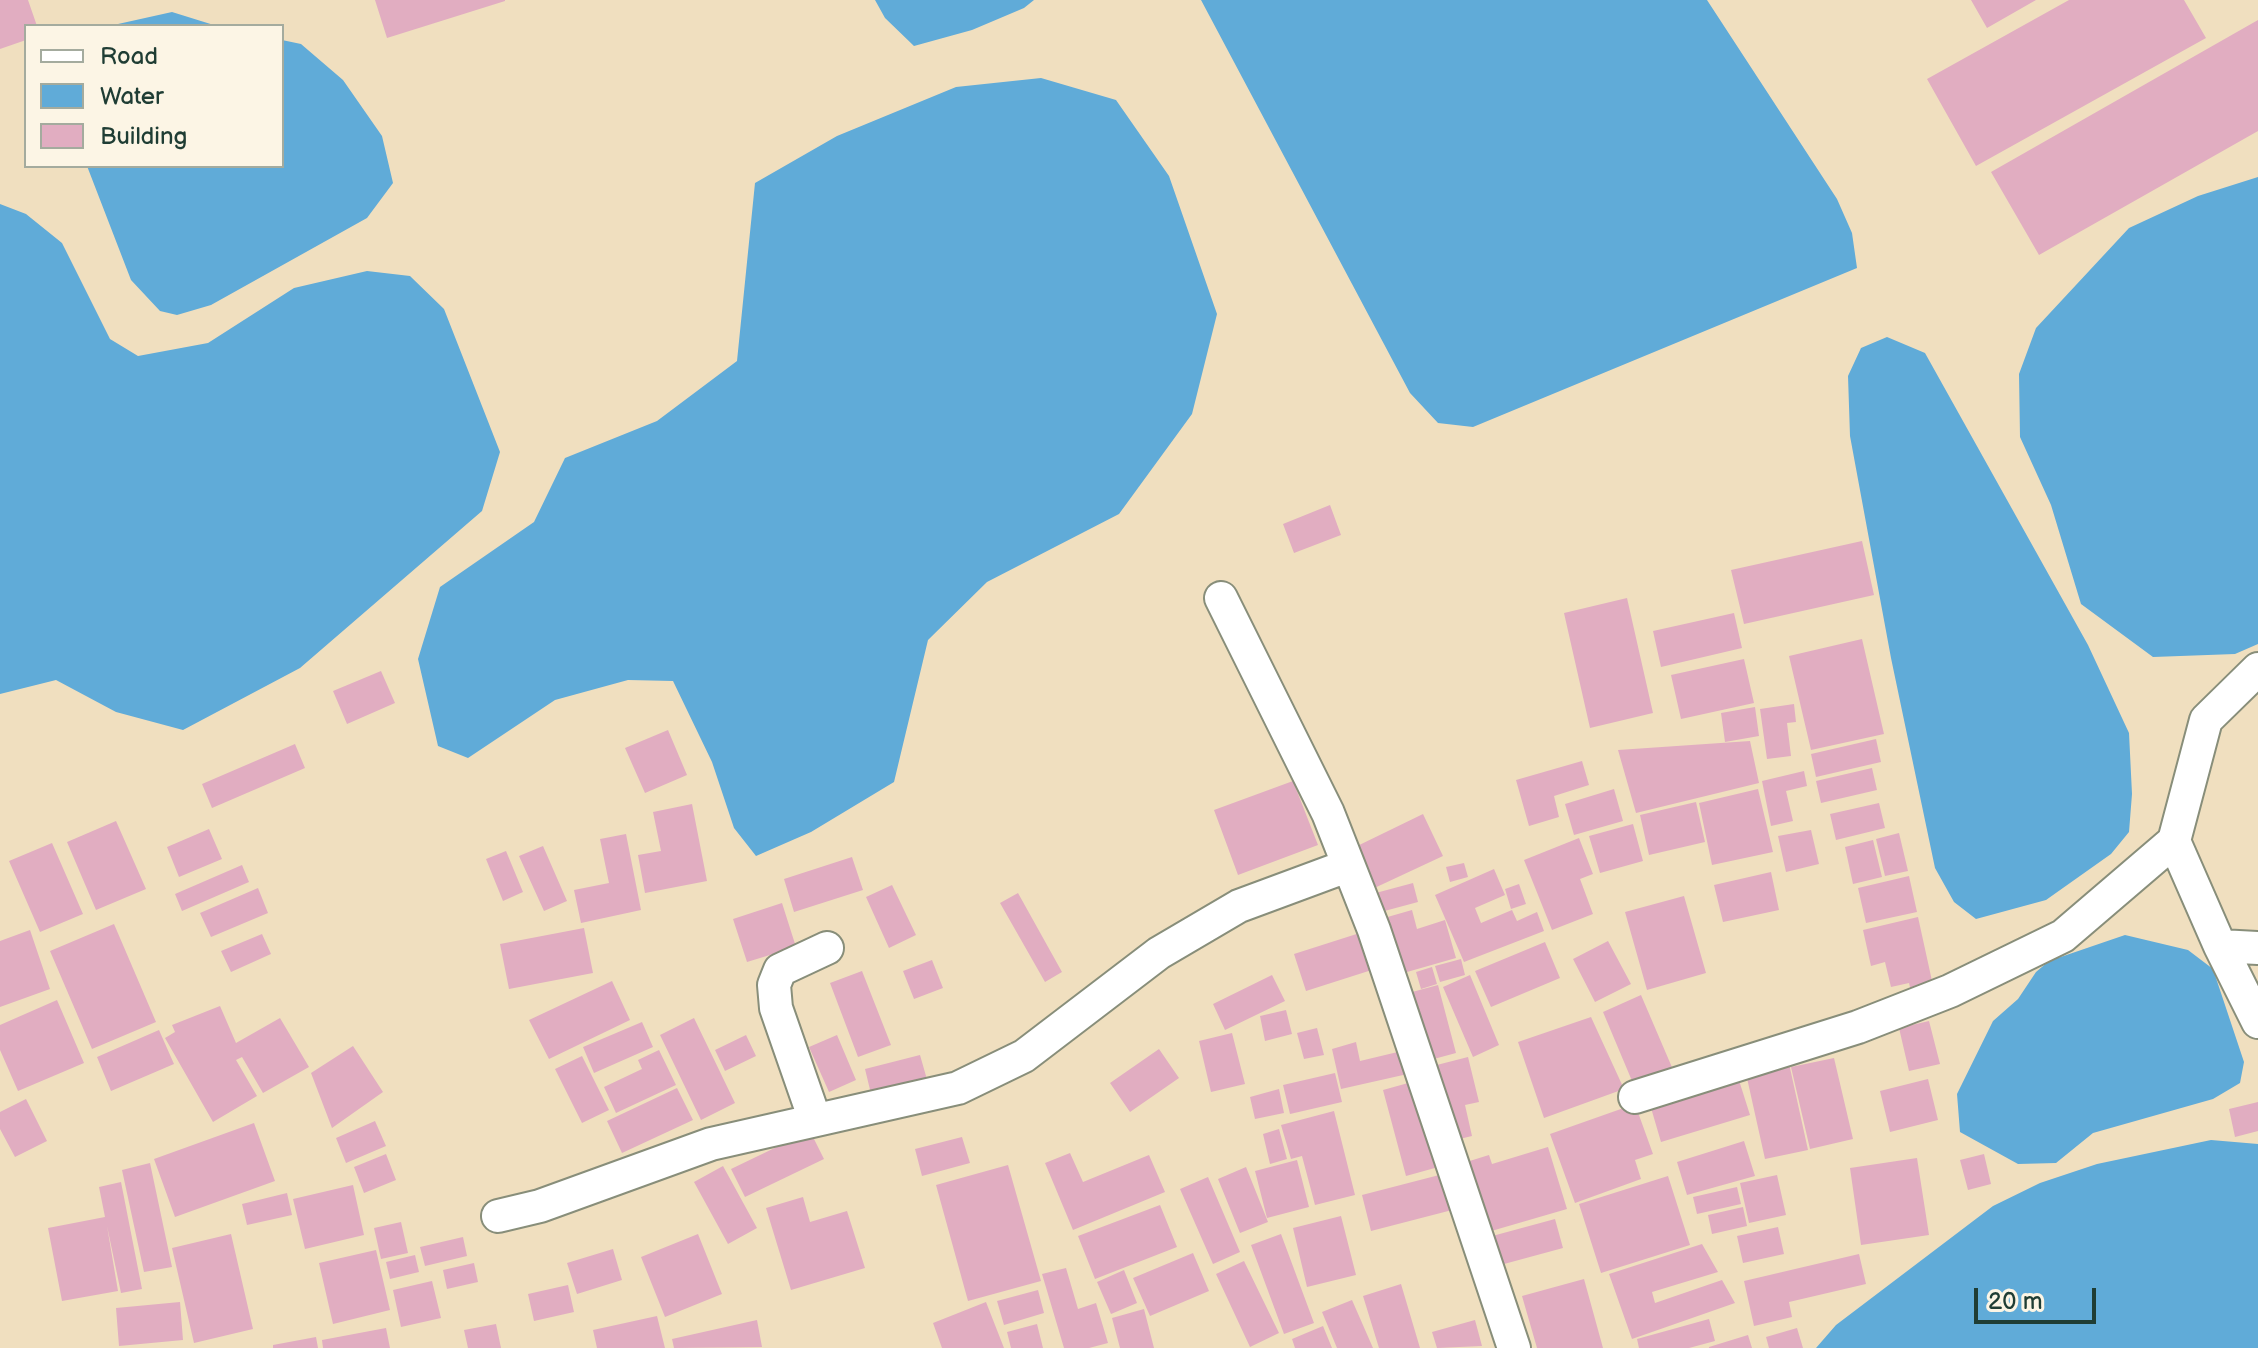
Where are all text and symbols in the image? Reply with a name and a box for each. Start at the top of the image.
legend [24,24,284,168]
text: Road [100,42,158,71]
text: Water [100,82,164,111]
text: Building [100,122,187,151]
scale bar [1978,1272,2100,1322]
text: 20 m [1988,1287,2043,1316]

